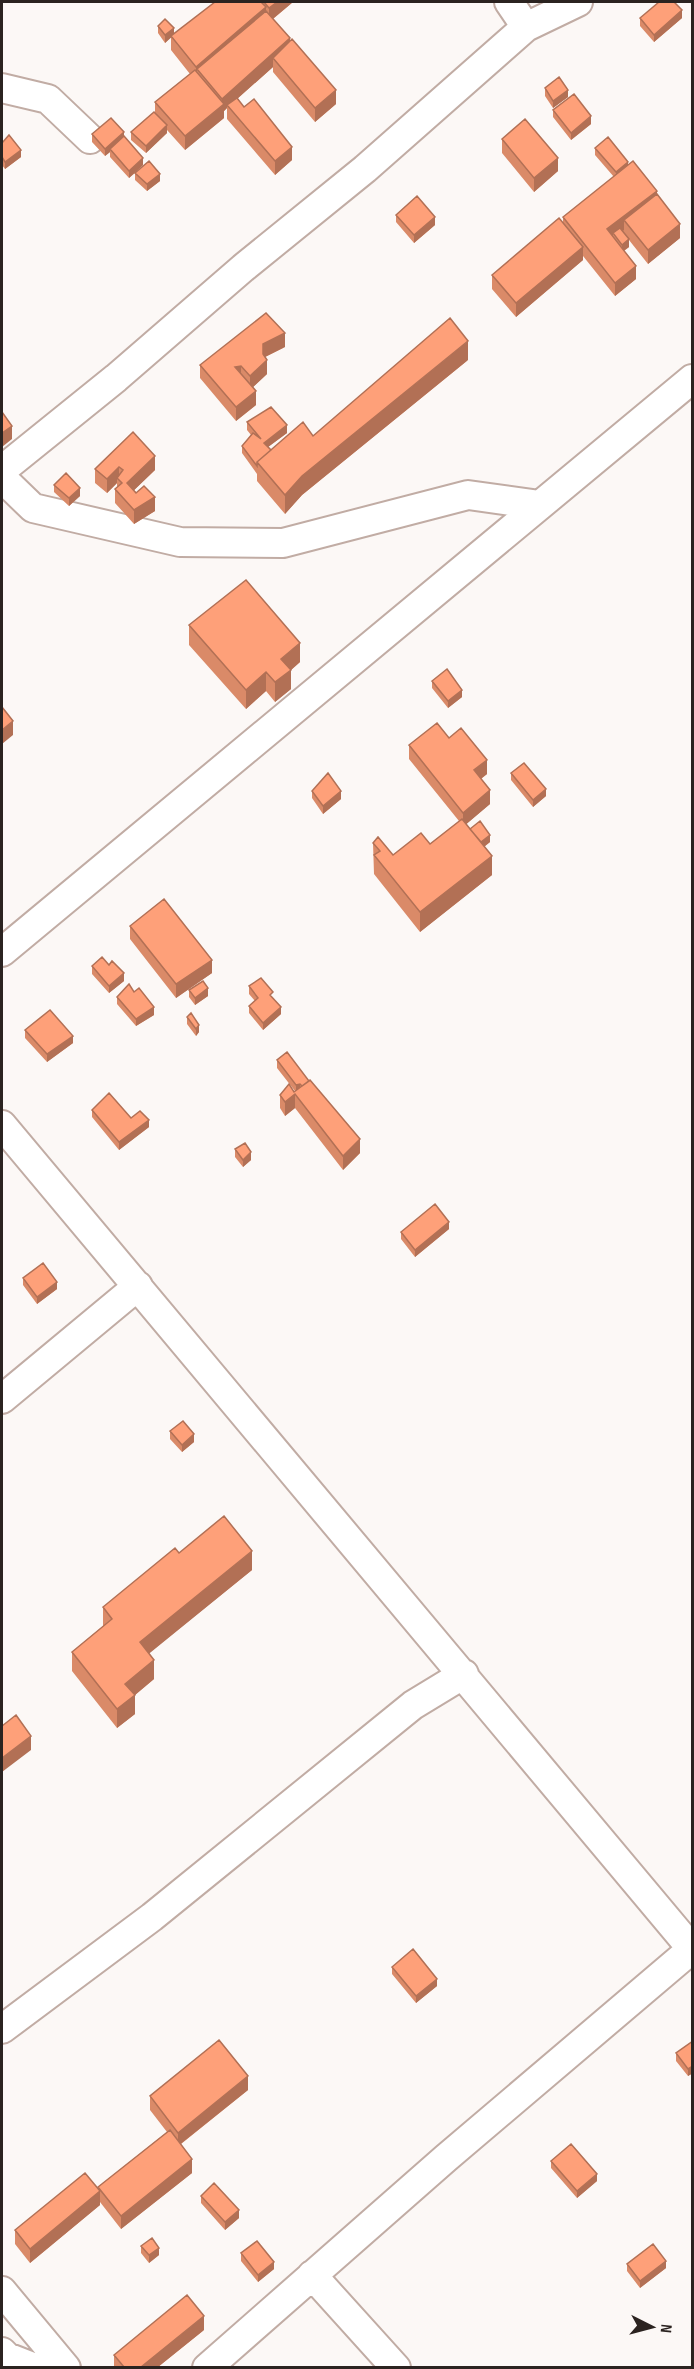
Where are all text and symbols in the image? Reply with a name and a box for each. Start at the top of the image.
north arrow [622,2297,682,2357]
text: N [656,2323,675,2334]

